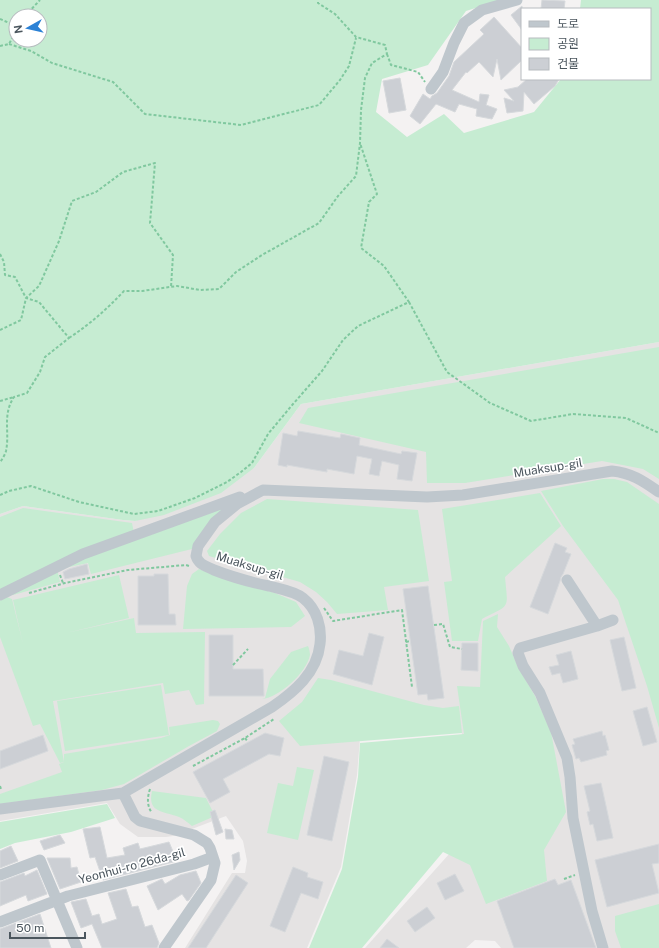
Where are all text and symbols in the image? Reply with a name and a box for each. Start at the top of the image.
north arrow [8,8,48,48]
legend [521,8,651,80]
text: 도로 [557,17,579,31]
text: N [12,24,25,34]
text: 공원 [557,37,579,51]
text: 건물 [557,57,579,71]
street label: Muaksup-gil [512,456,584,480]
street label: Muaksup-gil [215,549,286,583]
street label: Yeonhui-ro 26da-gil [77,845,187,887]
scale bar [10,914,85,940]
text: 50 m [16,921,44,935]

